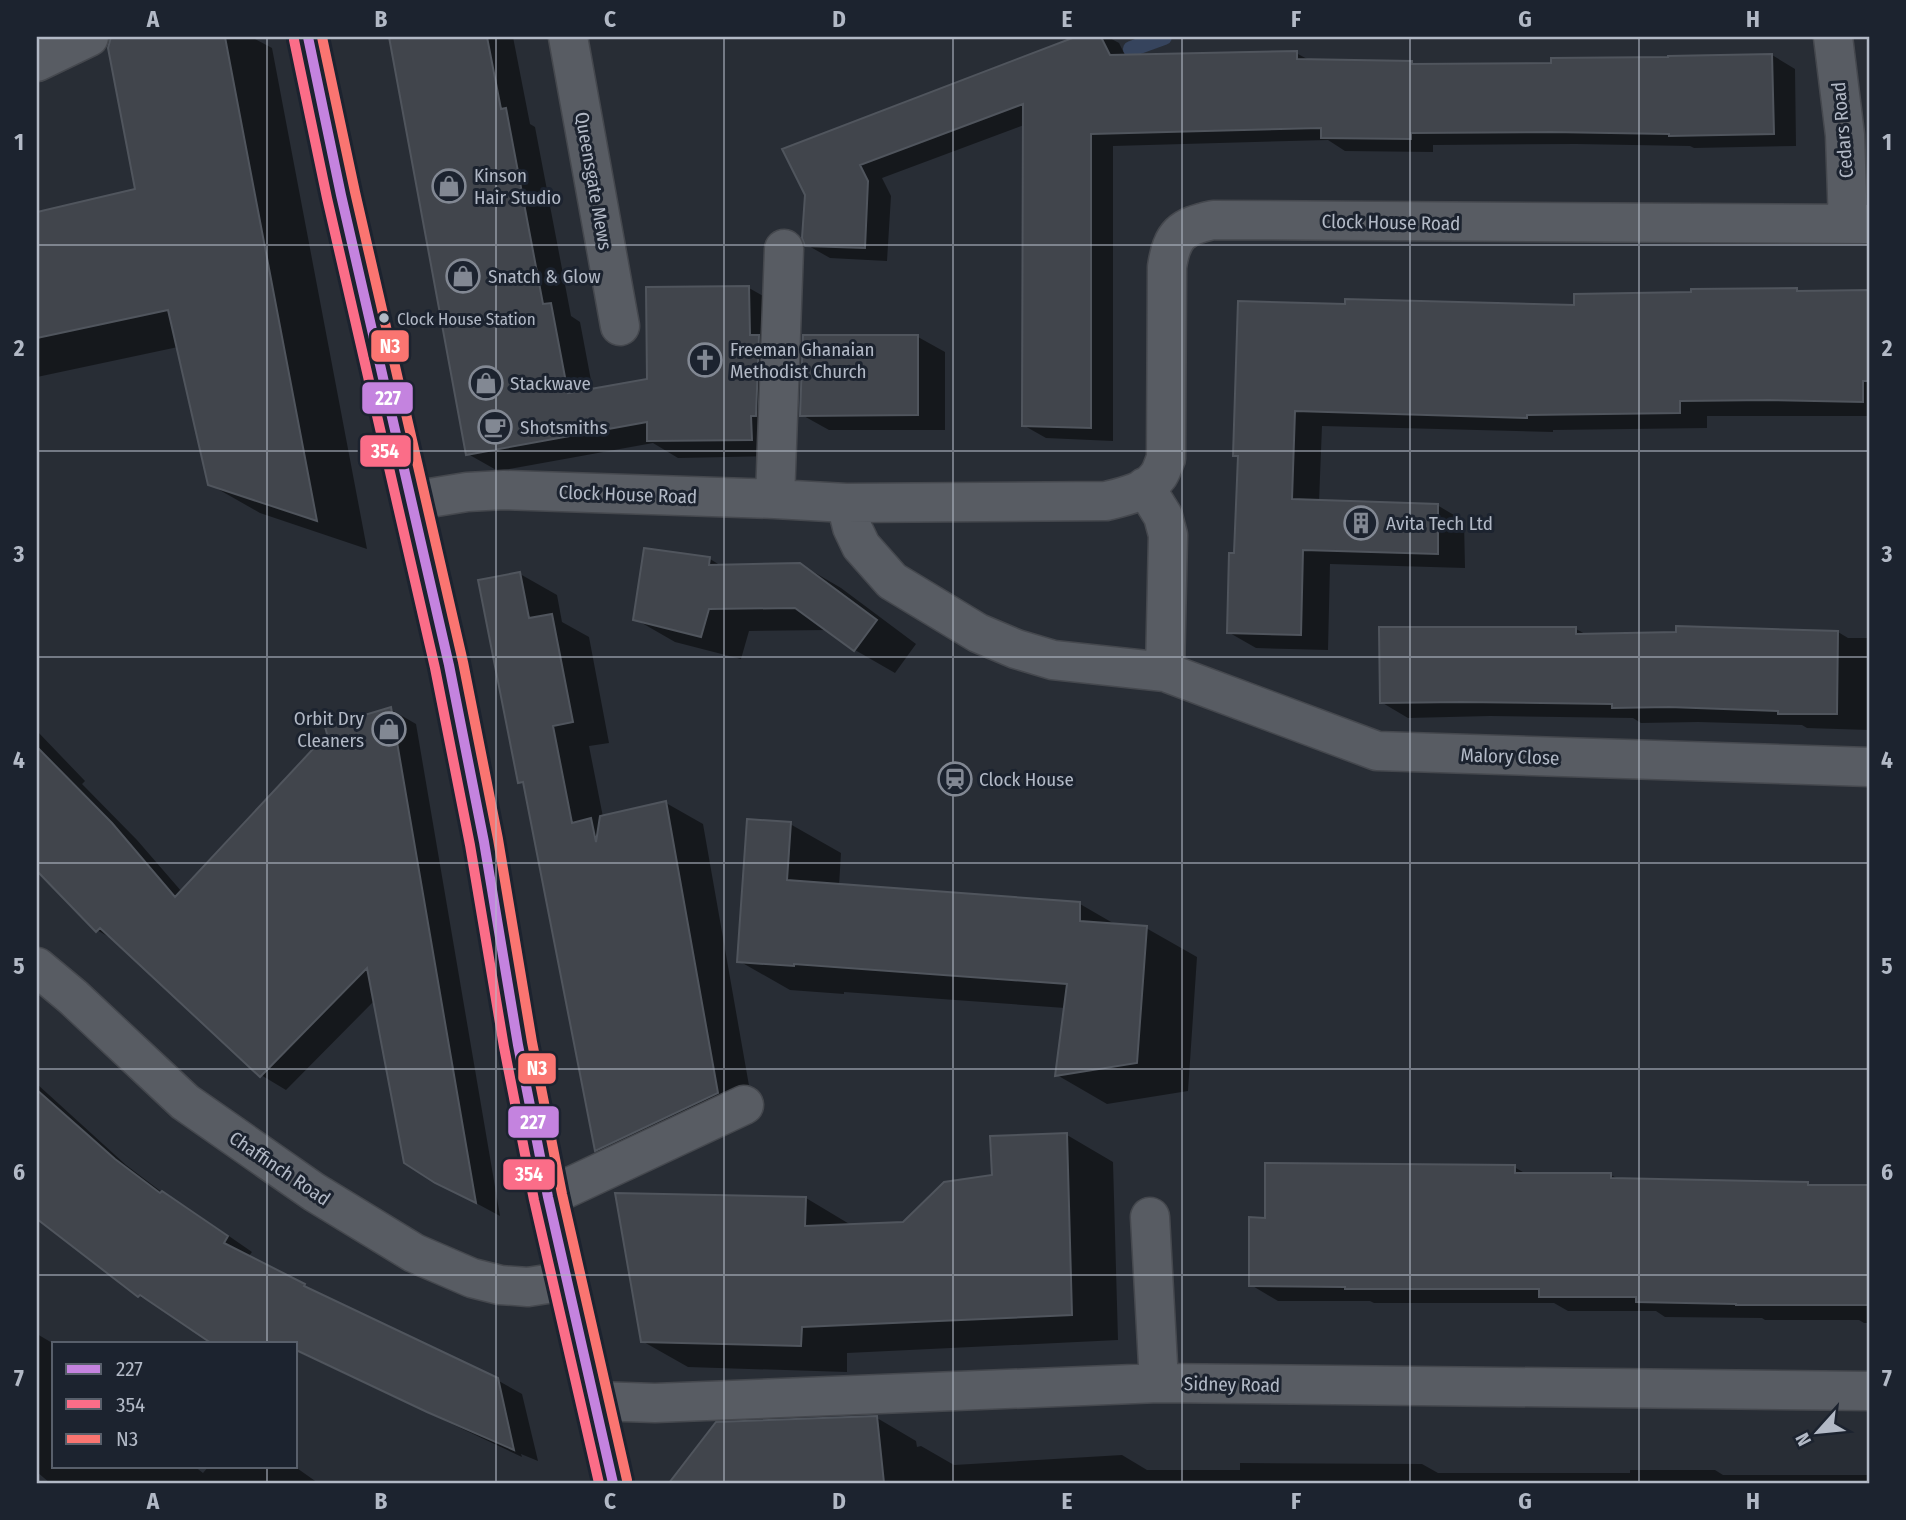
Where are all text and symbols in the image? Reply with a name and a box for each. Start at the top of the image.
text: A [146,5,160,33]
text: B [375,5,388,33]
text: C [604,5,616,33]
text: D [832,5,846,33]
text: E [1062,5,1073,33]
text: F [1291,5,1301,33]
text: G [1518,5,1532,33]
text: H [1746,5,1760,33]
street label: Cedars Road [1827,81,1858,179]
street label: Queensgate Mews [570,110,617,252]
text: 1 [14,128,24,156]
text: 1 [1882,128,1892,156]
place label: Kinson Hair Studio [474,164,561,209]
shop icon: Kinson Hair Studio [430,167,468,205]
street label: Clock House Road [1321,210,1460,235]
shop icon: Snatch & Glow [444,257,482,295]
place label: Snatch & Glow [488,265,601,288]
place label: Clock House Station [397,309,536,330]
marker: Clock House Station [377,311,391,325]
line badge: N3 [370,329,410,363]
text: 2 [13,334,25,362]
text: 2 [1881,334,1893,362]
text: N3 [380,335,400,358]
place label: Freeman Ghanaian Methodist Church [730,338,875,383]
church icon: Freeman Ghanaian Methodist Church [686,341,724,379]
shop icon: Stackwave [467,364,505,402]
place label: Stackwave [510,372,591,395]
line badge: 227 [361,381,414,415]
text: 227 [374,387,401,410]
cafe icon: Shotsmiths [476,408,514,446]
place label: Shotsmiths [520,416,608,439]
line badge: 354 [359,434,412,468]
text: 354 [370,440,399,463]
street label: Clock House Road [558,481,698,508]
building icon: Avita Tech Ltd [1342,504,1380,542]
place label: Avita Tech Ltd [1386,512,1493,535]
text: 3 [13,540,25,568]
text: 3 [1881,540,1893,568]
place label: Orbit Dry Cleaners [294,707,365,752]
shop icon: Orbit Dry Cleaners [370,710,408,748]
street label: Malory Close [1460,743,1560,770]
text: 4 [13,746,25,774]
text: 4 [1881,746,1893,774]
station icon: Clock House [936,760,974,798]
place label: Clock House [979,768,1074,791]
text: 5 [13,952,25,980]
text: 5 [1881,952,1893,980]
line badge: N3 [517,1052,557,1085]
text: N3 [527,1057,547,1080]
line badge: 227 [507,1105,560,1139]
text: 227 [519,1111,546,1134]
street label: Chaffinch Road [225,1126,334,1211]
text: 6 [13,1158,25,1186]
line badge: 354 [502,1158,556,1191]
text: 6 [1881,1158,1893,1186]
text: 354 [514,1163,543,1186]
legend [52,1342,298,1468]
text: 227 [116,1356,143,1382]
text: 7 [14,1364,24,1392]
text: 7 [1882,1364,1892,1392]
street label: Sidney Road [1184,1372,1280,1397]
text: 354 [116,1392,145,1418]
north arrow [1784,1398,1854,1468]
text: N3 [116,1426,138,1452]
text: N [1790,1429,1816,1450]
text: A [146,1487,160,1515]
text: B [375,1487,388,1515]
text: C [604,1487,616,1515]
text: D [832,1487,846,1515]
text: E [1062,1487,1073,1515]
text: F [1291,1487,1301,1515]
text: G [1518,1487,1532,1515]
text: H [1746,1487,1760,1515]

